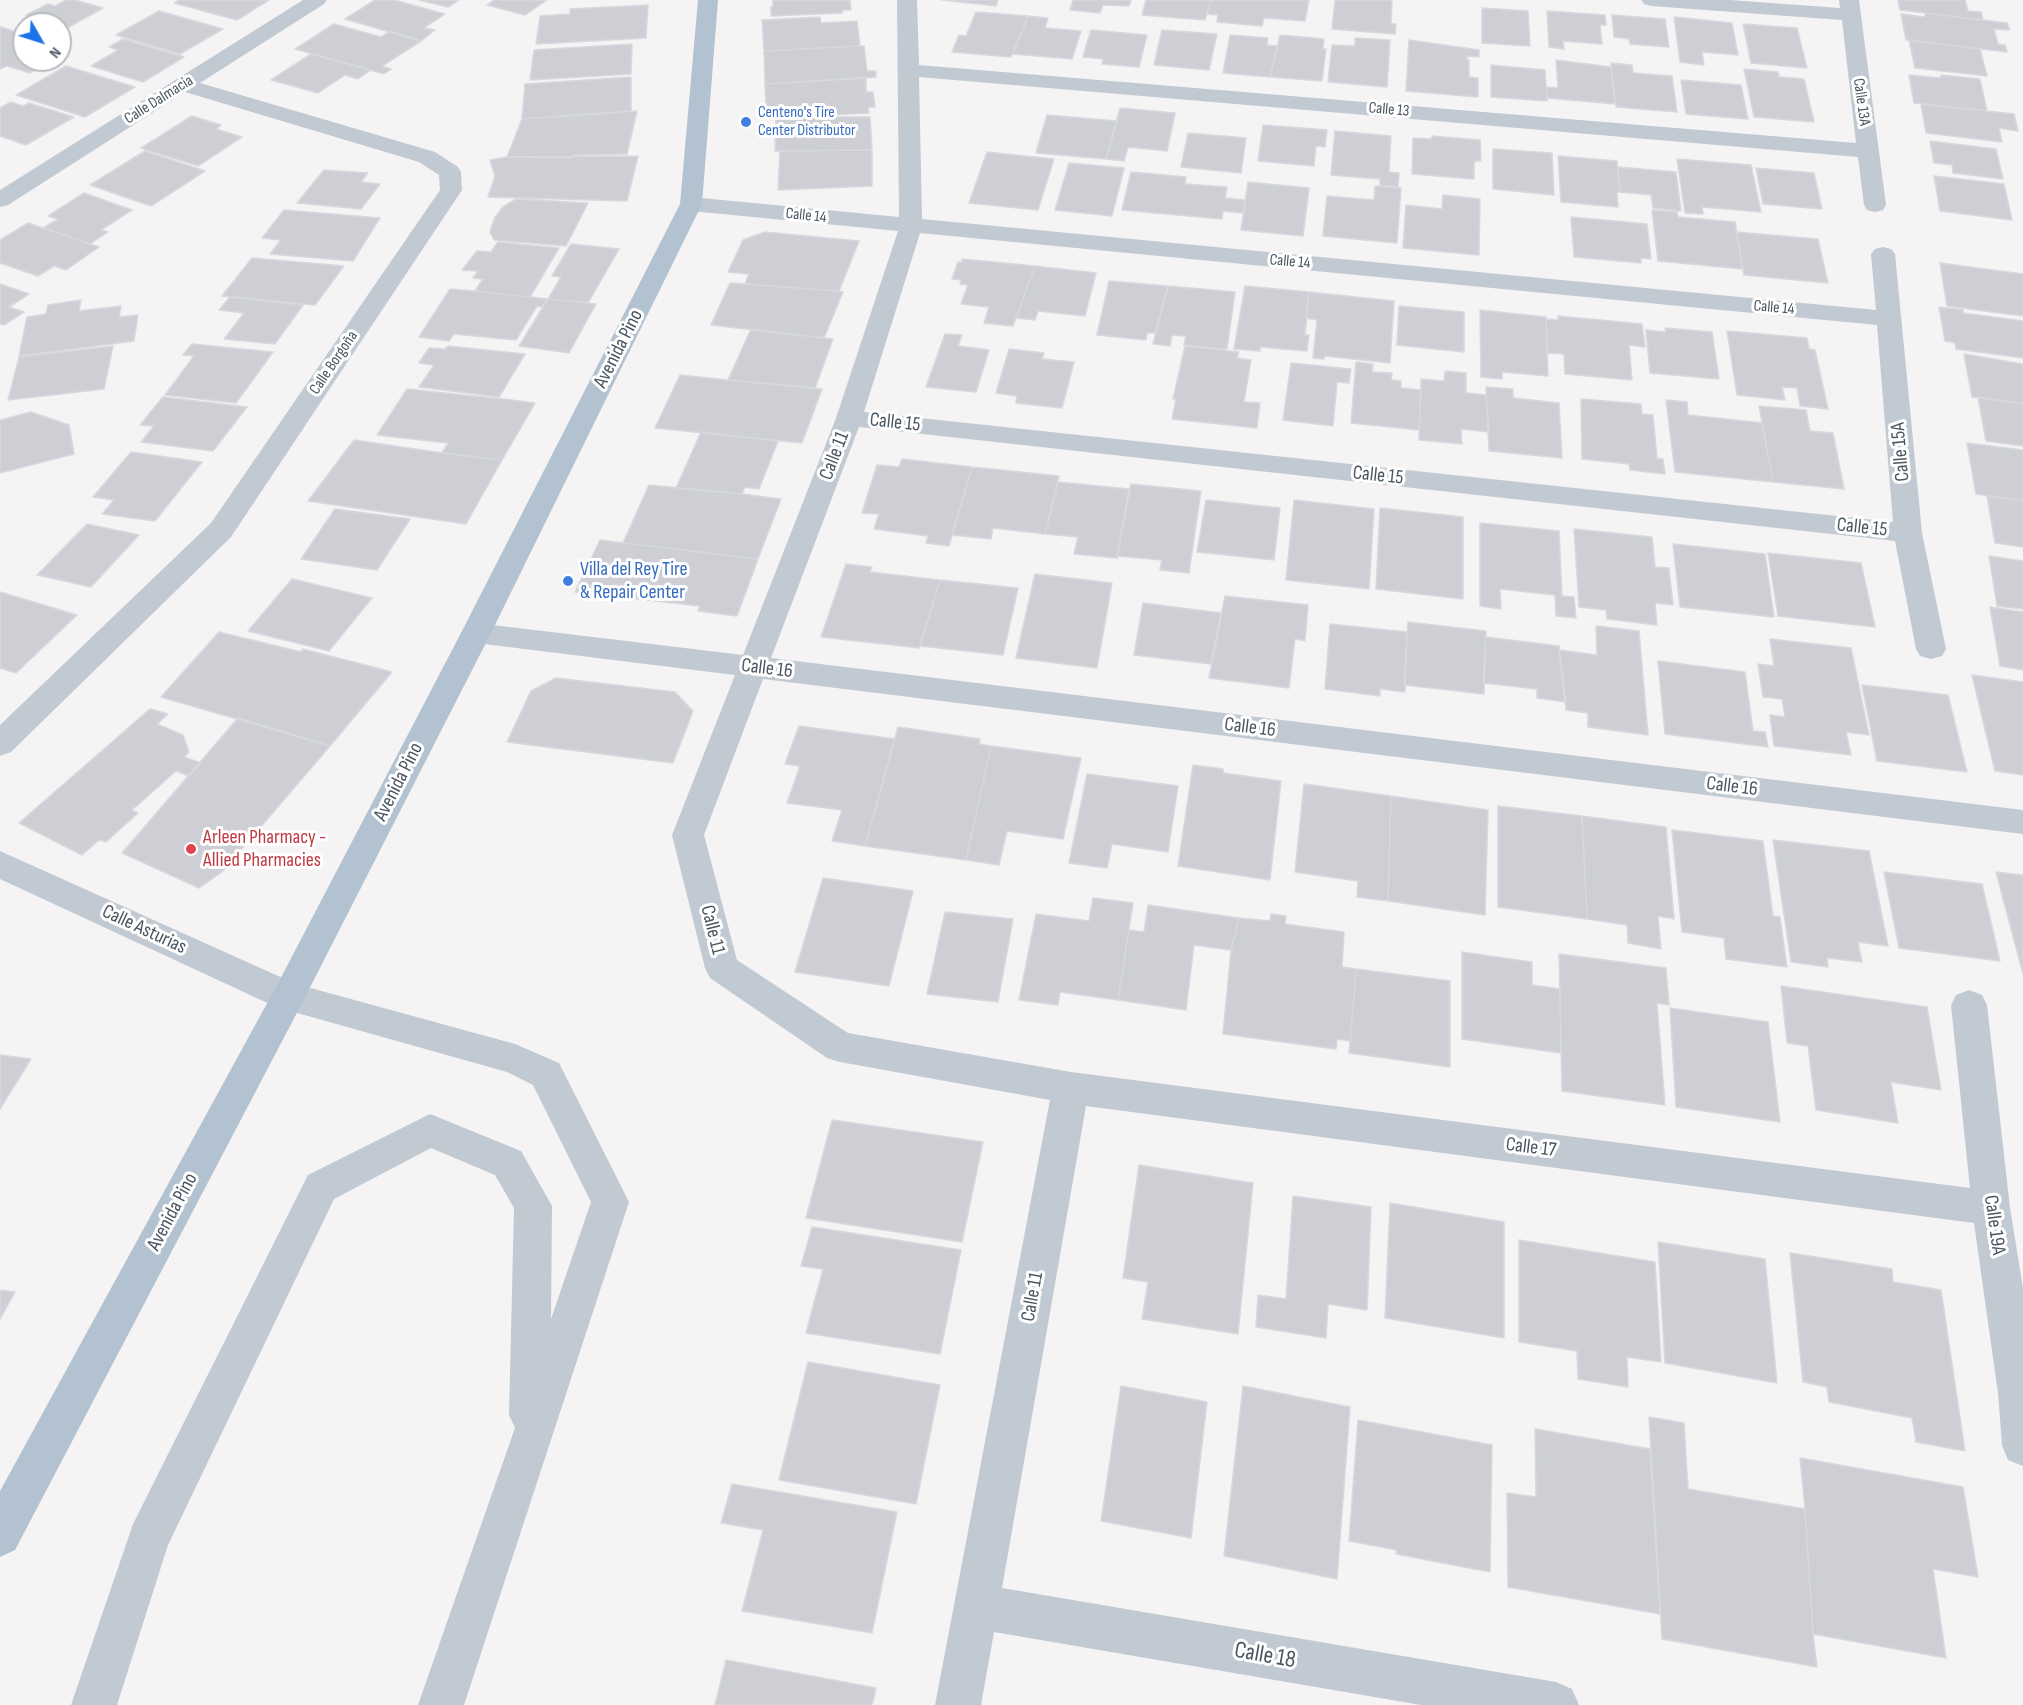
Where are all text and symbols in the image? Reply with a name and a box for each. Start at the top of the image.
north arrow [12,12,72,72]
text: N [45,43,65,62]
street label: Calle Dalmacia [121,71,197,129]
street label: Calle 13A [1848,77,1874,127]
street label: Calle 13 [1368,99,1410,121]
place label: Centeno's Tire Center Distributor [758,103,856,141]
marker: Centeno's Tire Center Distributor [739,115,753,129]
street label: Calle 14 [785,204,827,228]
street label: Calle 14 [1269,251,1311,273]
street label: Calle 14 [1753,297,1795,319]
street label: Avenida Pino [589,306,649,392]
street label: Calle Borgoña [306,328,362,398]
street label: Calle 15 [869,408,921,438]
street label: Calle 15A [1886,421,1916,483]
street label: Calle 11 [815,428,855,484]
street label: Calle 15 [1352,461,1404,491]
street label: Calle 15 [1836,513,1888,543]
place label: Villa del Rey Tire & Repair Center [580,558,687,605]
marker: Villa del Rey Tire & Repair Center [561,574,575,588]
street label: Calle 16 [740,654,794,684]
street label: Calle 16 [1223,713,1277,743]
street label: Avenida Pino [369,739,429,825]
street label: Calle 16 [1705,772,1759,802]
place label: Arleen Pharmacy - Allied Pharmacies [203,826,326,873]
marker: Arleen Pharmacy - Allied Pharmacies [184,842,198,856]
street label: Calle Asturias [98,900,190,960]
street label: Calle 11 [694,903,730,957]
street label: Calle 17 [1504,1133,1558,1163]
street label: Avenida Pino [143,1169,203,1255]
street label: Calle 19A [1978,1194,2010,1256]
street label: Calle 11 [1017,1270,1049,1324]
street label: Calle 18 [1232,1636,1298,1676]

